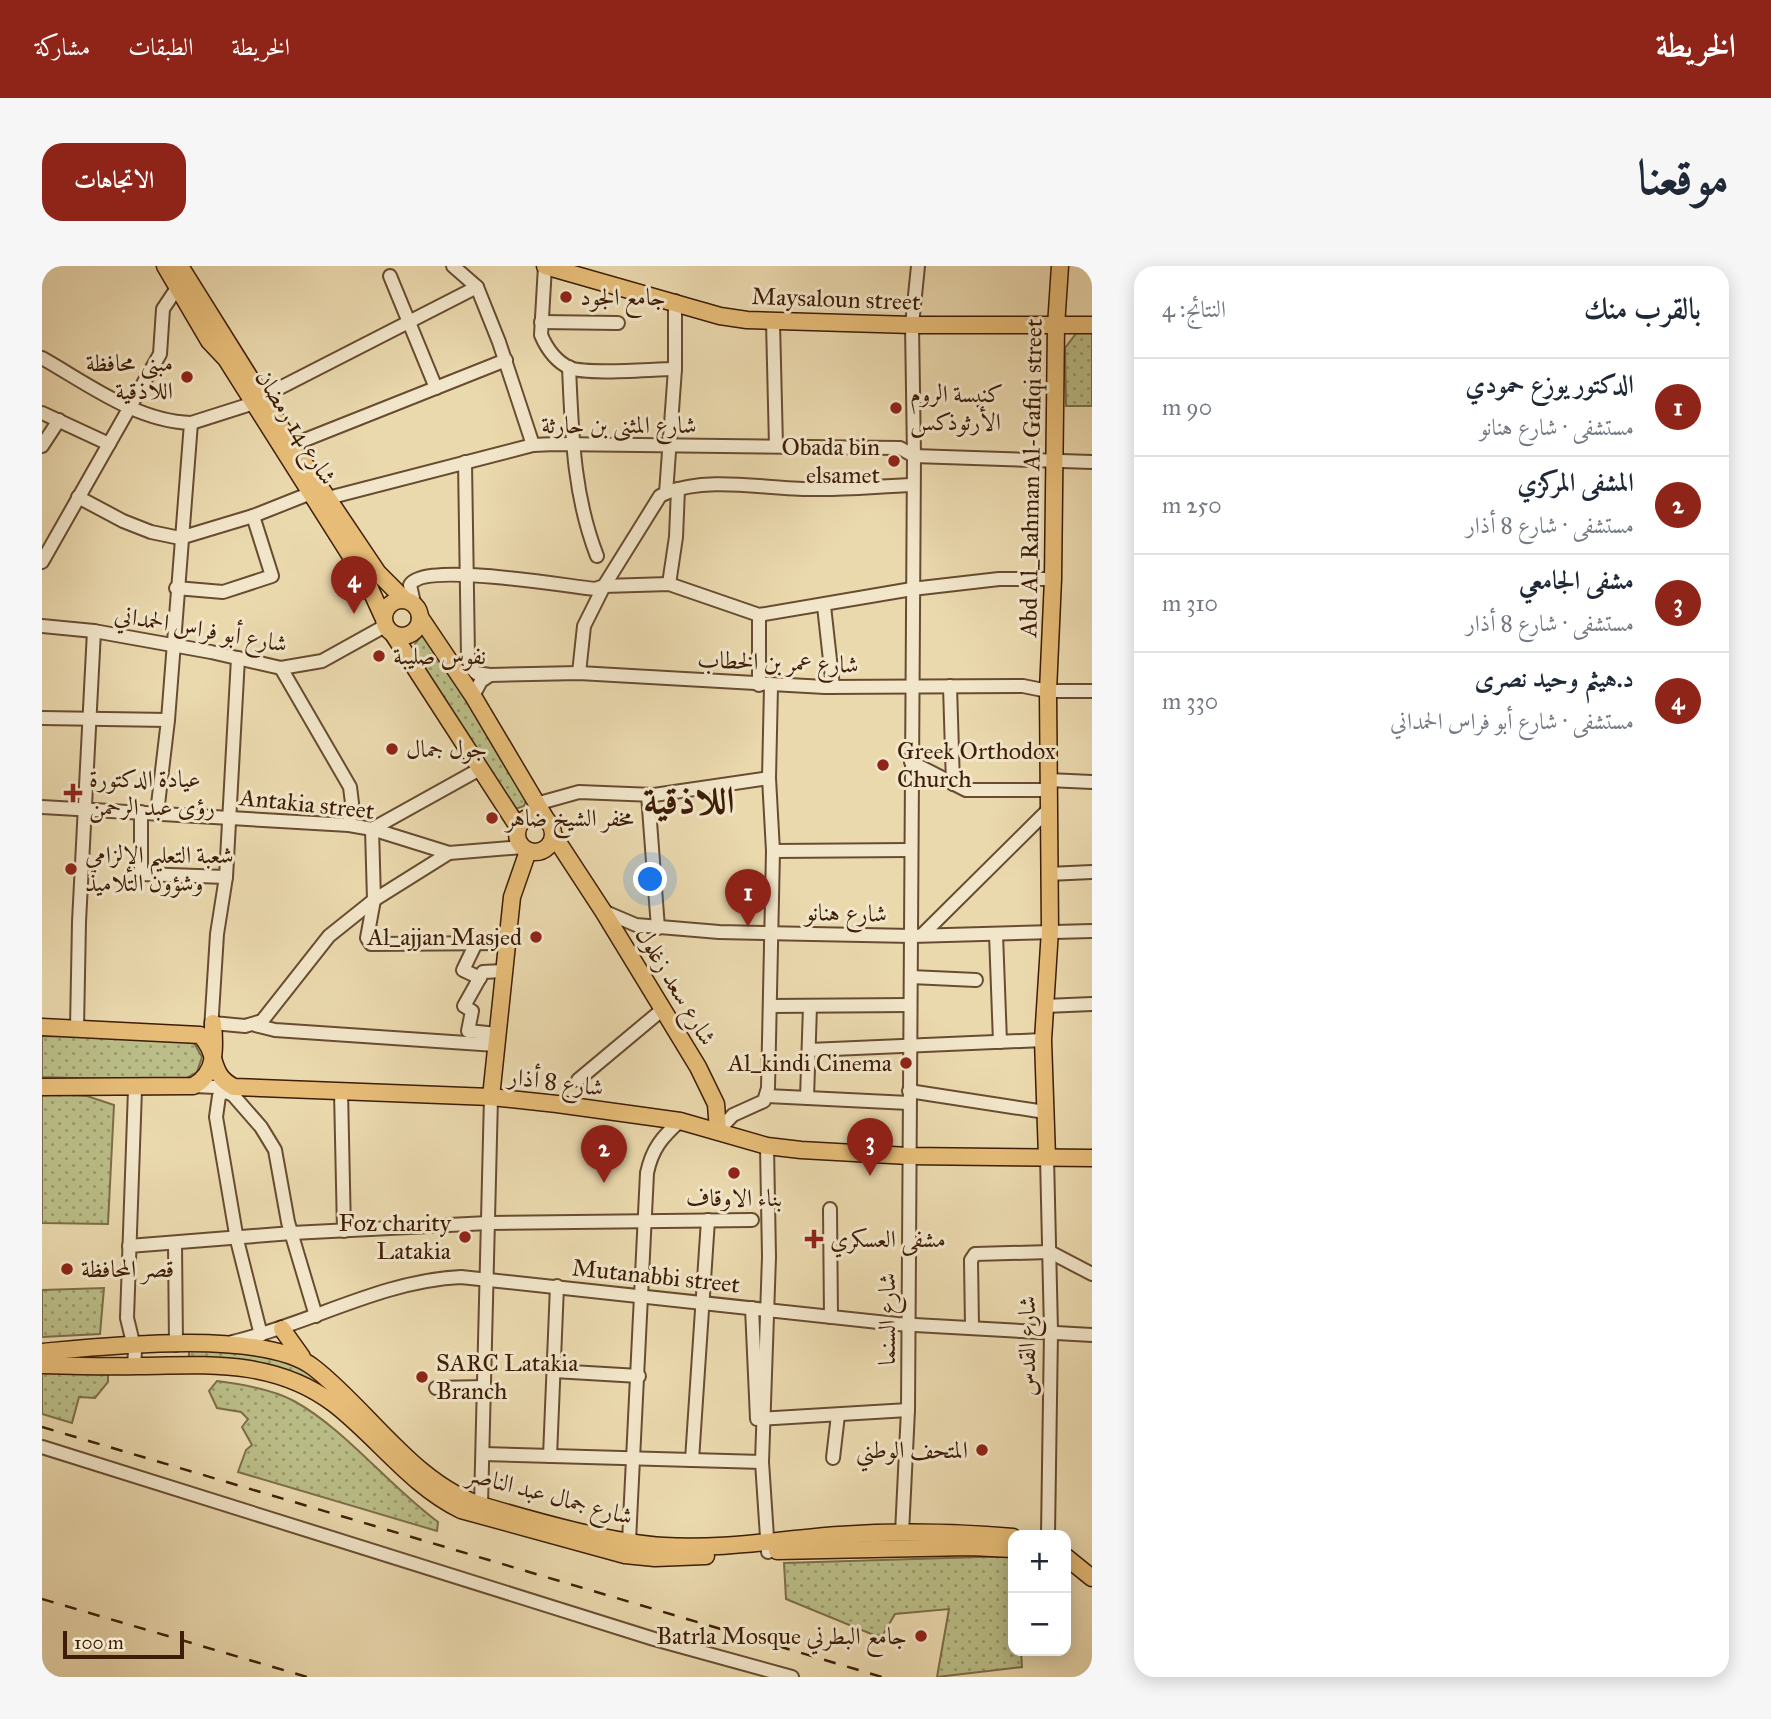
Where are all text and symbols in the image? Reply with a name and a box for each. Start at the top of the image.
text: الخريطة [1656,26,1736,66]
text: مشاركة [35,32,90,62]
text: الطبقات [128,32,194,62]
text: الخريطة [232,32,290,62]
button: الاتجاهات [42,143,186,221]
text: موقعنا [1637,148,1729,207]
street label: Maysaloun street [751,281,921,317]
place label: جامع الجود [580,282,666,319]
marker: جامع الجود [558,289,574,305]
text: بالقرب منك [1584,291,1701,327]
text: النتائج: 4 [1162,295,1226,323]
street label: Abd Al_Rahman Al-Gafiqi street [1013,318,1049,639]
place label: مبنى محافظة اللاذقية [86,348,173,406]
street label: شارع 14 رمضان [245,364,343,493]
text: الدكتور يوزع حمودي [1465,368,1634,400]
marker: مبنى محافظة اللاذقية [179,369,195,385]
place label: كنيسة الروم الأرثوذكس [910,379,1003,438]
text: 90 m [1162,393,1212,421]
text: 1 [1673,393,1683,421]
marker: كنيسة الروم الأرثوذكس [888,400,904,416]
street label: شارع المثنى بن حارثة [541,410,697,445]
text: مستشفى · شارع هنانو [1479,413,1634,441]
place label: Obada bin elsamet [781,432,880,490]
marker: Obada bin elsamet [886,453,902,469]
text: المشفى المركزي [1517,466,1634,498]
text: 250 m [1162,491,1222,519]
text: 2 [1672,491,1684,519]
text: مستشفى · شارع 8 أذار [1466,511,1634,539]
pin: 4 [331,556,377,614]
text: مشفى الجامعي [1519,564,1634,596]
text: 310 m [1162,589,1218,617]
text: 3 [1673,589,1683,617]
street label: شارع أبو فراس الحمداني [111,597,290,664]
text: مستشفى · شارع 8 أذار [1466,609,1634,637]
place label: نفوس صليبة [393,641,486,671]
street label: شارع عمر بن الخطاب [697,644,859,685]
marker: نفوس صليبة [371,648,387,664]
text: د.هيثم وحيد نصرى [1475,662,1634,694]
text: 330 m [1162,687,1218,715]
text: 4 [1672,687,1684,715]
text: مستشفى · شارع أبو فراس الحمداني [1390,707,1634,735]
place label: جول جمال [406,734,487,764]
place label: Greek Orthodox Church [897,736,1056,794]
marker: جول جمال [384,741,400,757]
marker: Greek Orthodox Church [875,757,891,773]
place label: عيادة الدكتورة رؤى عبد الرحمن [89,764,215,823]
district label: اللاذقية [643,777,735,823]
street label: Antakia street [237,782,376,826]
marker: عيادة الدكتورة رؤى عبد الرحمن [63,783,83,803]
place label: مخفر الشيخ ضاهر [503,803,634,839]
marker: مخفر الشيخ ضاهر [484,810,500,826]
place label: شعبة التعليم الإلزامي وشؤون التلاميذ [85,840,234,898]
marker: شعبة التعليم الإلزامي وشؤون التلاميذ [63,861,79,877]
your location [633,862,667,896]
pin: 1 [725,869,771,927]
street label: شارع هنانو [803,897,887,934]
street label: شارع سعد زغلول [625,921,723,1053]
place label: Al_ajjan Masjed [366,922,522,952]
marker: Al_ajjan Masjed [528,929,544,945]
place label: Al_kindi Cinema [727,1048,893,1078]
marker: Al_kindi Cinema [898,1055,914,1071]
street label: شارع 8 أذار [504,1059,606,1108]
pin: 3 [847,1118,893,1176]
pin: 2 [581,1125,627,1183]
marker: بناء الاوقاف [726,1165,742,1181]
place label: بناء الاوقاف [686,1183,782,1213]
place label: Foz charity Latakia [338,1208,452,1266]
place label: مشفى العسكري [830,1224,946,1258]
marker: Foz charity Latakia [457,1229,473,1245]
marker: مشفى العسكري [804,1229,824,1249]
street label: Mutanabbi street [571,1252,742,1300]
place label: قصر المحافظة [81,1254,174,1285]
marker: قصر المحافظة [59,1261,75,1277]
street label: شارع السنما [872,1273,907,1365]
street label: شارع القدس [1012,1296,1047,1396]
place label: SARC Latakia Branch [436,1348,579,1406]
marker: SARC Latakia Branch [414,1369,430,1385]
place label: المتحف الوطني [856,1435,968,1472]
marker: المتحف الوطني [974,1442,990,1458]
street label: شارع جمال عبد الناصر [460,1458,636,1536]
map controls [1008,1530,1071,1656]
button: + [1008,1530,1071,1593]
button: − [1008,1593,1071,1656]
place label: Batrla Mosque جامع البطرني [656,1621,907,1658]
scale bar [63,1628,184,1660]
marker: Batrla Mosque جامع البطرني [913,1628,929,1644]
text: 100 m [74,1631,124,1654]

